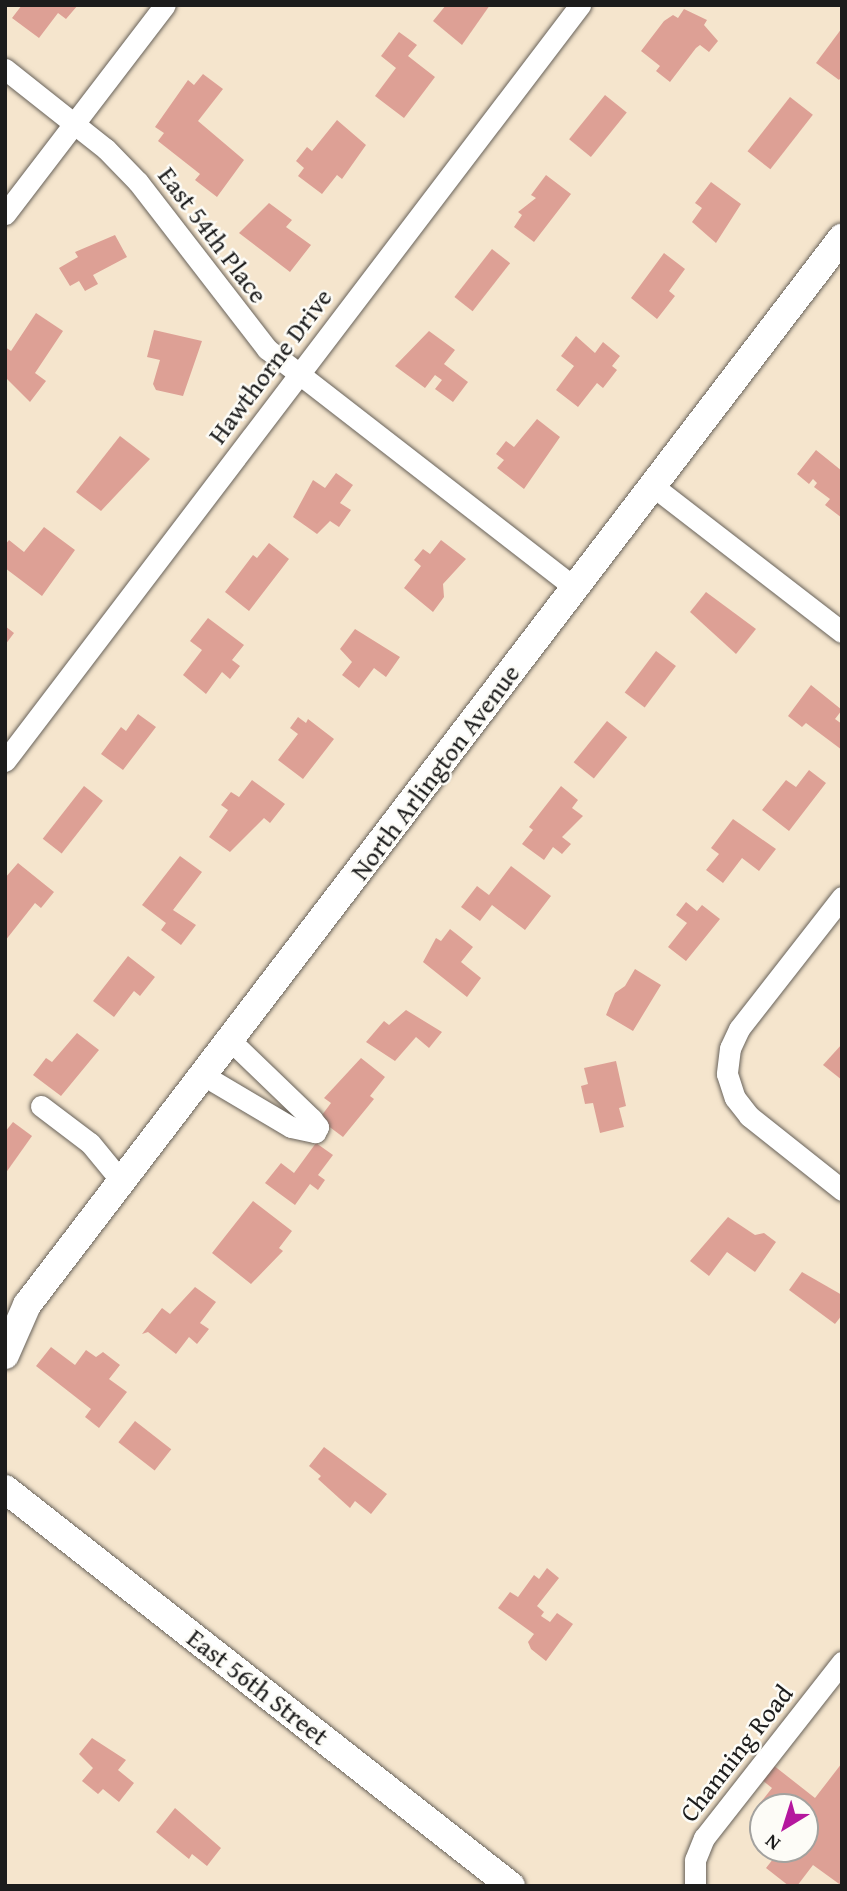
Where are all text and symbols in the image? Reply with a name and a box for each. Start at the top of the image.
street label: East 54th Place [152,161,274,309]
street label: Hawthorne Drive [202,282,338,450]
street label: North Arlington Avenue [344,658,526,886]
street label: East 56th Street [181,1622,335,1752]
street label: Channing Road [673,1678,799,1828]
north arrow [749,1793,819,1863]
text: N [759,1828,786,1858]

